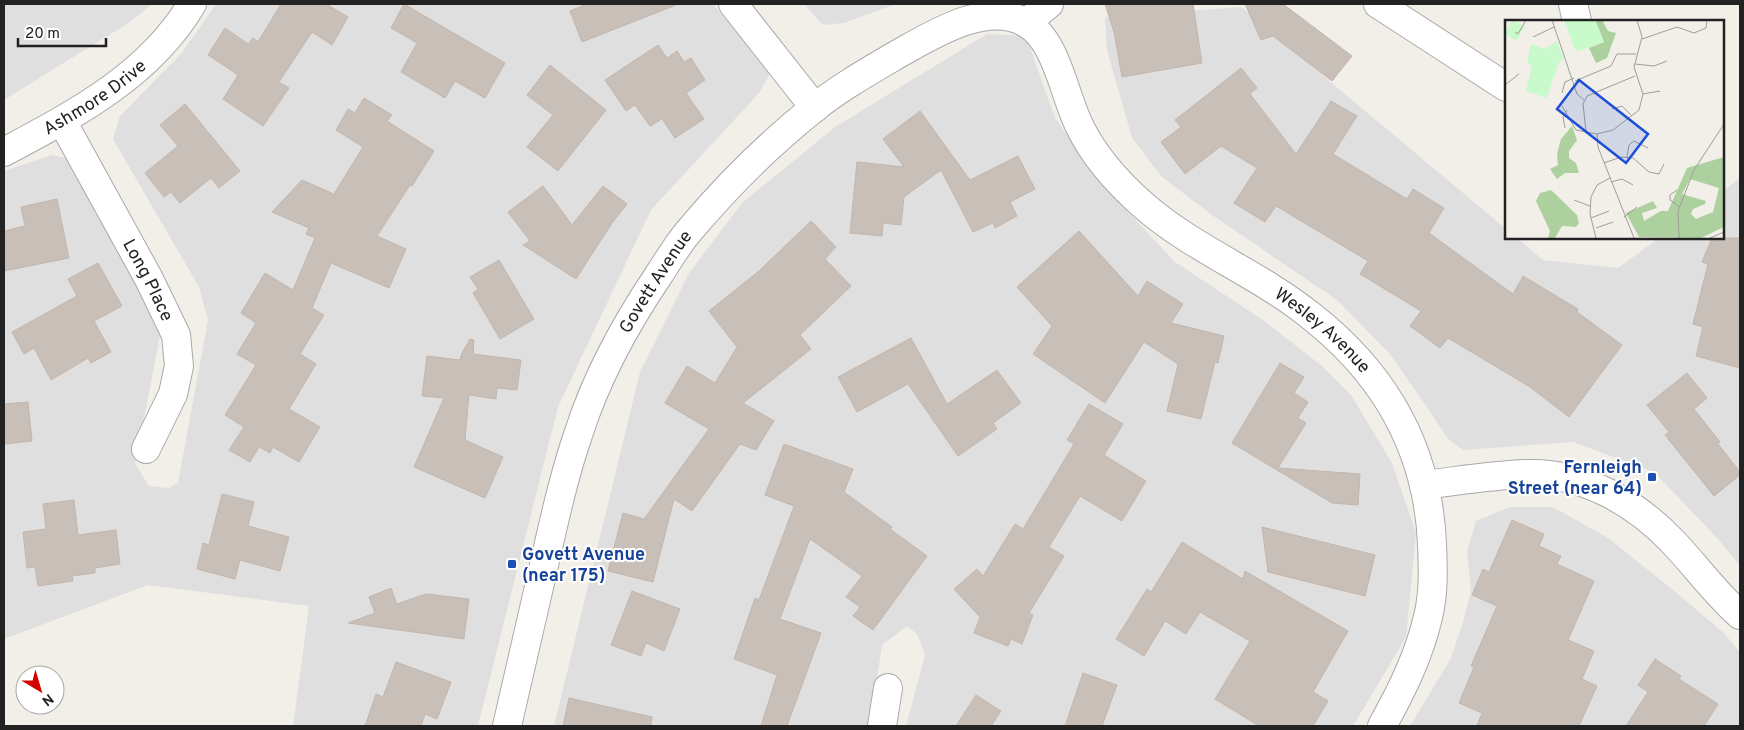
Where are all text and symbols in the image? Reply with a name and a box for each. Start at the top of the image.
scale bar [18,15,105,47]
inset map [1505,20,1724,239]
text: 20 m [25,25,60,44]
street label: Ashmore Drive [40,55,152,141]
street label: Govett Avenue [615,226,698,338]
street label: Long Place [116,236,178,326]
street label: Wesley Avenue [1270,283,1375,379]
place label: Fernleigh Street (near 64) [1508,457,1642,501]
marker: Fernleigh Street (near 64) [1646,471,1658,483]
place label: Govett Avenue (near 175) [522,544,645,588]
marker: Govett Avenue (near 175) [506,558,518,570]
north arrow [15,665,65,715]
text: N [38,689,56,709]

